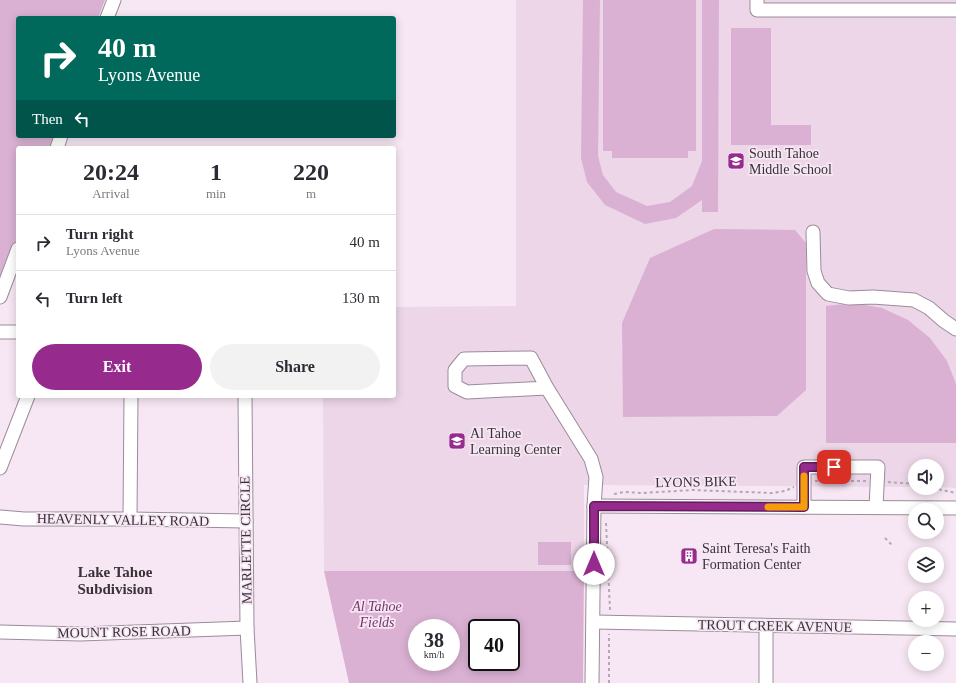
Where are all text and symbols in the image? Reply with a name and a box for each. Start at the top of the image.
icon: right [32,32,84,84]
text: 40 m [98,32,156,63]
text: Lyons Avenue [98,65,200,85]
icon: left [71,108,93,130]
text: Then [32,111,63,127]
place label: South Tahoe Middle School [749,146,832,177]
school or university icon: South Tahoe Middle School [726,151,746,171]
text: 20:24 [83,159,139,185]
text: 1 [210,159,222,185]
text: 220 [293,159,329,185]
text: Arrival [92,186,130,201]
text: min [206,186,226,201]
text: m [306,186,316,201]
text: Turn right [66,226,133,242]
icon: right [32,232,54,254]
text: 40 m [350,234,380,250]
text: Lyons Avenue [66,243,140,258]
icon: left [32,288,54,310]
text: Turn left [66,290,123,306]
text: 130 m [342,290,380,306]
button: Exit [32,344,202,390]
button: Share [210,344,380,390]
place label: Al Tahoe Learning Center [470,426,562,457]
school or university icon: Al Tahoe Learning Center [447,431,467,451]
pin [817,450,851,484]
icon: arrive [823,456,845,478]
map controls [908,459,944,671]
button: sound [908,459,944,495]
street label: LYONS BIKE [655,474,737,490]
street label: MARLETTE CIRCLE [237,476,255,604]
button: search [908,503,944,539]
street label: HEAVENLY VALLEY ROAD [37,511,209,529]
place label: Saint Teresa's Faith Formation Center [702,541,811,572]
position arrow [573,543,615,585]
building icon: Saint Teresa's Faith Formation Center [679,546,699,566]
button: layers [908,547,944,583]
district label: Lake Tahoe Subdivision [77,564,153,597]
button: + [908,591,944,627]
park label: Al Tahoe Fields [351,599,402,630]
street label: TROUT CREEK AVENUE [698,617,852,635]
speed limit sign: 40 [468,619,520,671]
street label: MOUNT ROSE ROAD [57,623,191,641]
text: 38 [424,629,444,651]
button: − [908,635,944,671]
text: km/h [424,649,444,660]

